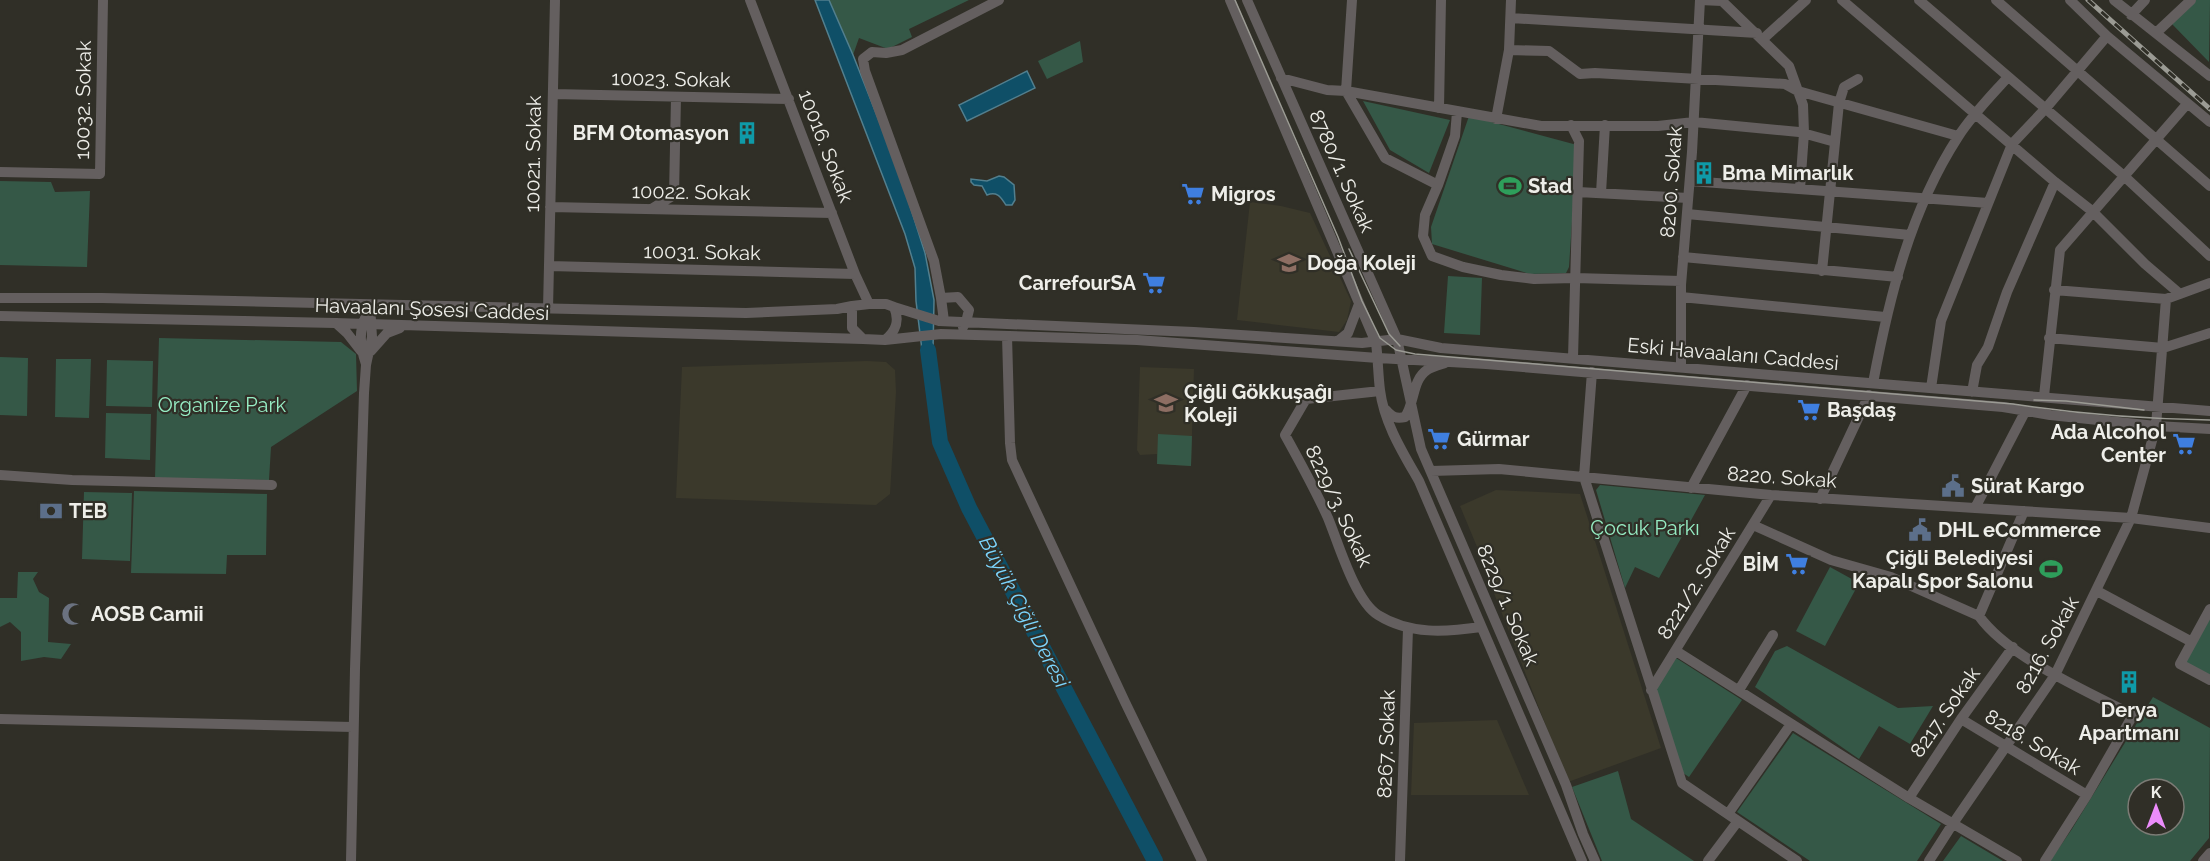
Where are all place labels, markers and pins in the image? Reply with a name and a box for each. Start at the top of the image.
building icon: BFM Otomasyon [734,120,760,146]
place label: BFM Otomasyon [572,121,729,145]
building icon: Bma Mimarlık [1691,160,1717,186]
place label: Bma Mimarlık [1722,161,1854,185]
sports icon: Stad [1497,173,1523,199]
place label: Stad [1528,174,1572,198]
supermarket icon: Migros [1180,181,1206,207]
place label: Migros [1211,182,1276,206]
school or university icon: Doğa Koleji [1276,250,1302,276]
place label: Doğa Koleji [1307,251,1416,275]
supermarket icon: CarrefourSA [1141,270,1167,296]
place label: CarrefourSA [1019,271,1137,295]
place label: Çiĝli Gökkuşaĝı Koleji [1184,380,1332,427]
school or university icon: Çiĝli Gökkuşaĝı Koleji [1153,390,1179,416]
supermarket icon: Başdaş [1796,397,1822,423]
place label: Başdaş [1827,398,1896,422]
place label: Ada Alcohol Center [2051,420,2167,467]
supermarket icon: Gürmar [1426,426,1452,452]
place label: Gürmar [1457,427,1530,451]
supermarket icon: Ada Alcohol Center [2171,431,2197,457]
public building icon: Sürat Kargo [1940,473,1966,499]
place label: Sürat Kargo [1971,474,2084,498]
bank icon: TEB [38,498,64,524]
place label: TEB [69,499,107,523]
public building icon: DHL eCommerce [1907,517,1933,543]
place label: DHL eCommerce [1938,518,2101,542]
place label: Çiğli Belediyesi Kapalı Spor Salonu [1852,546,2033,593]
supermarket icon: BİM [1784,551,1810,577]
place label: BİM [1742,552,1779,576]
sports icon: Çiğli Belediyesi Kapalı Spor Salonu [2038,556,2064,582]
mosque icon: AOSB Camii [60,601,86,627]
place label: AOSB Camii [91,602,204,626]
building icon: Derya Apartmanı [2116,669,2142,695]
place label: Derya Apartmanı [2079,698,2179,745]

